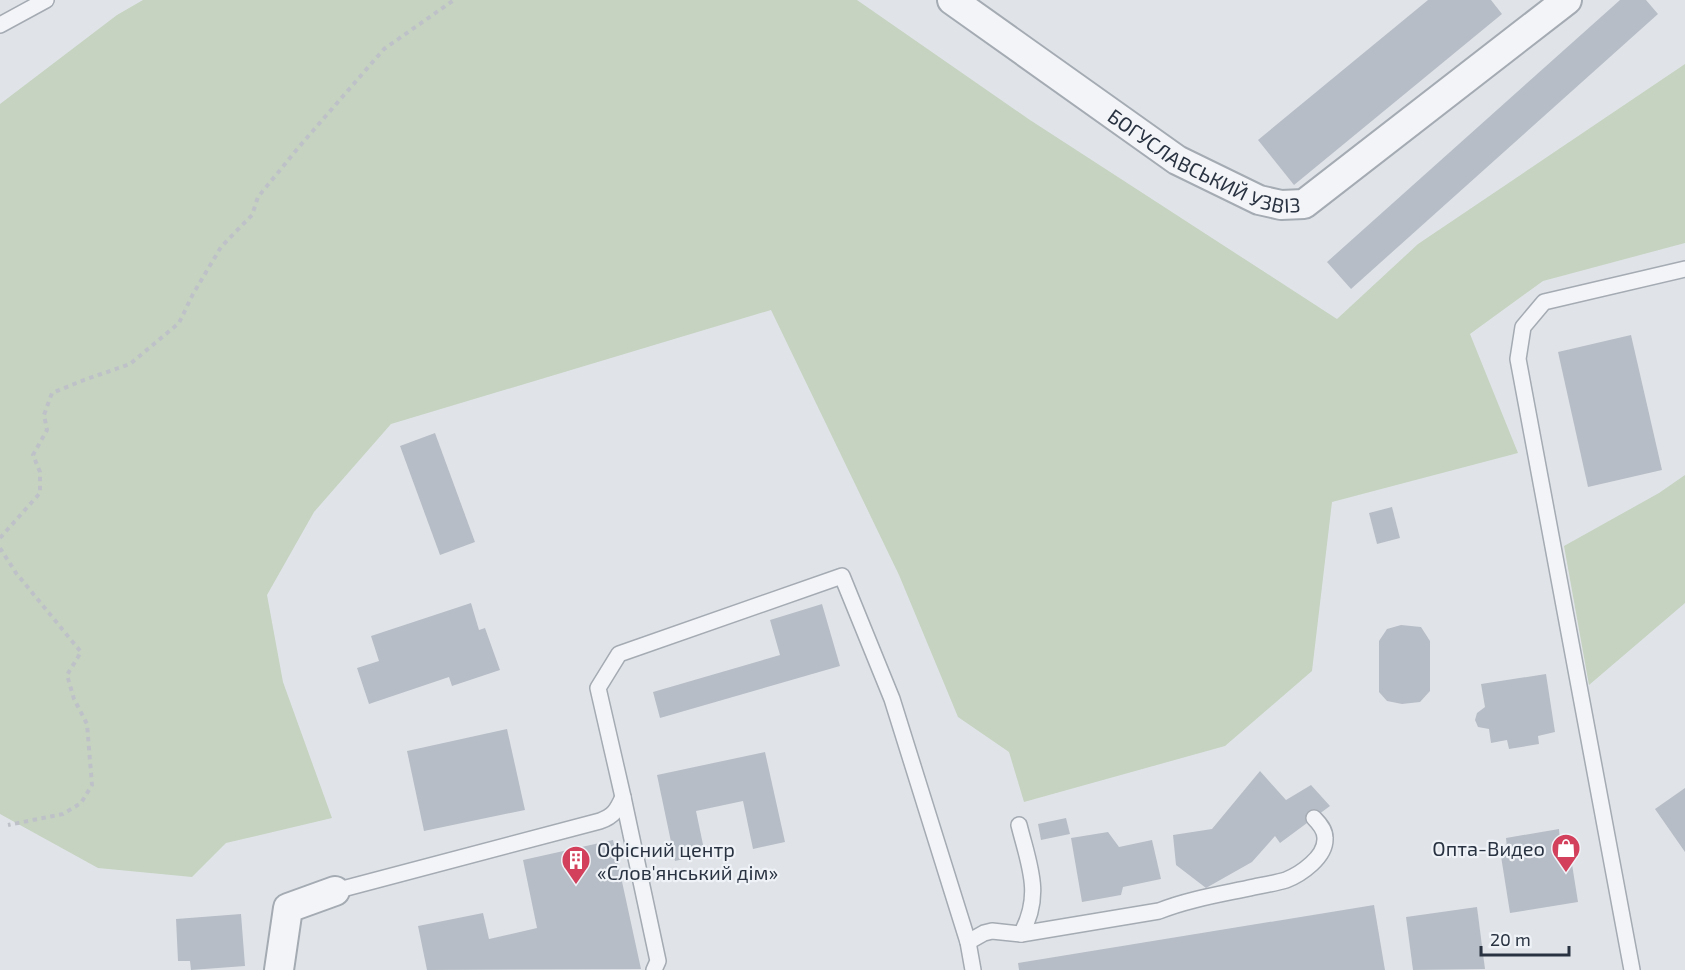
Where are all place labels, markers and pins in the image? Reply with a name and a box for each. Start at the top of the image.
shop icon: Опта-Видео [1550,832,1582,874]
place label: Опта-Видео [1432,836,1545,860]
place label: Офісний центр «Слов'янський дім» [597,837,778,884]
building icon: Офісний центр «Слов'янський дім» [560,844,592,886]

